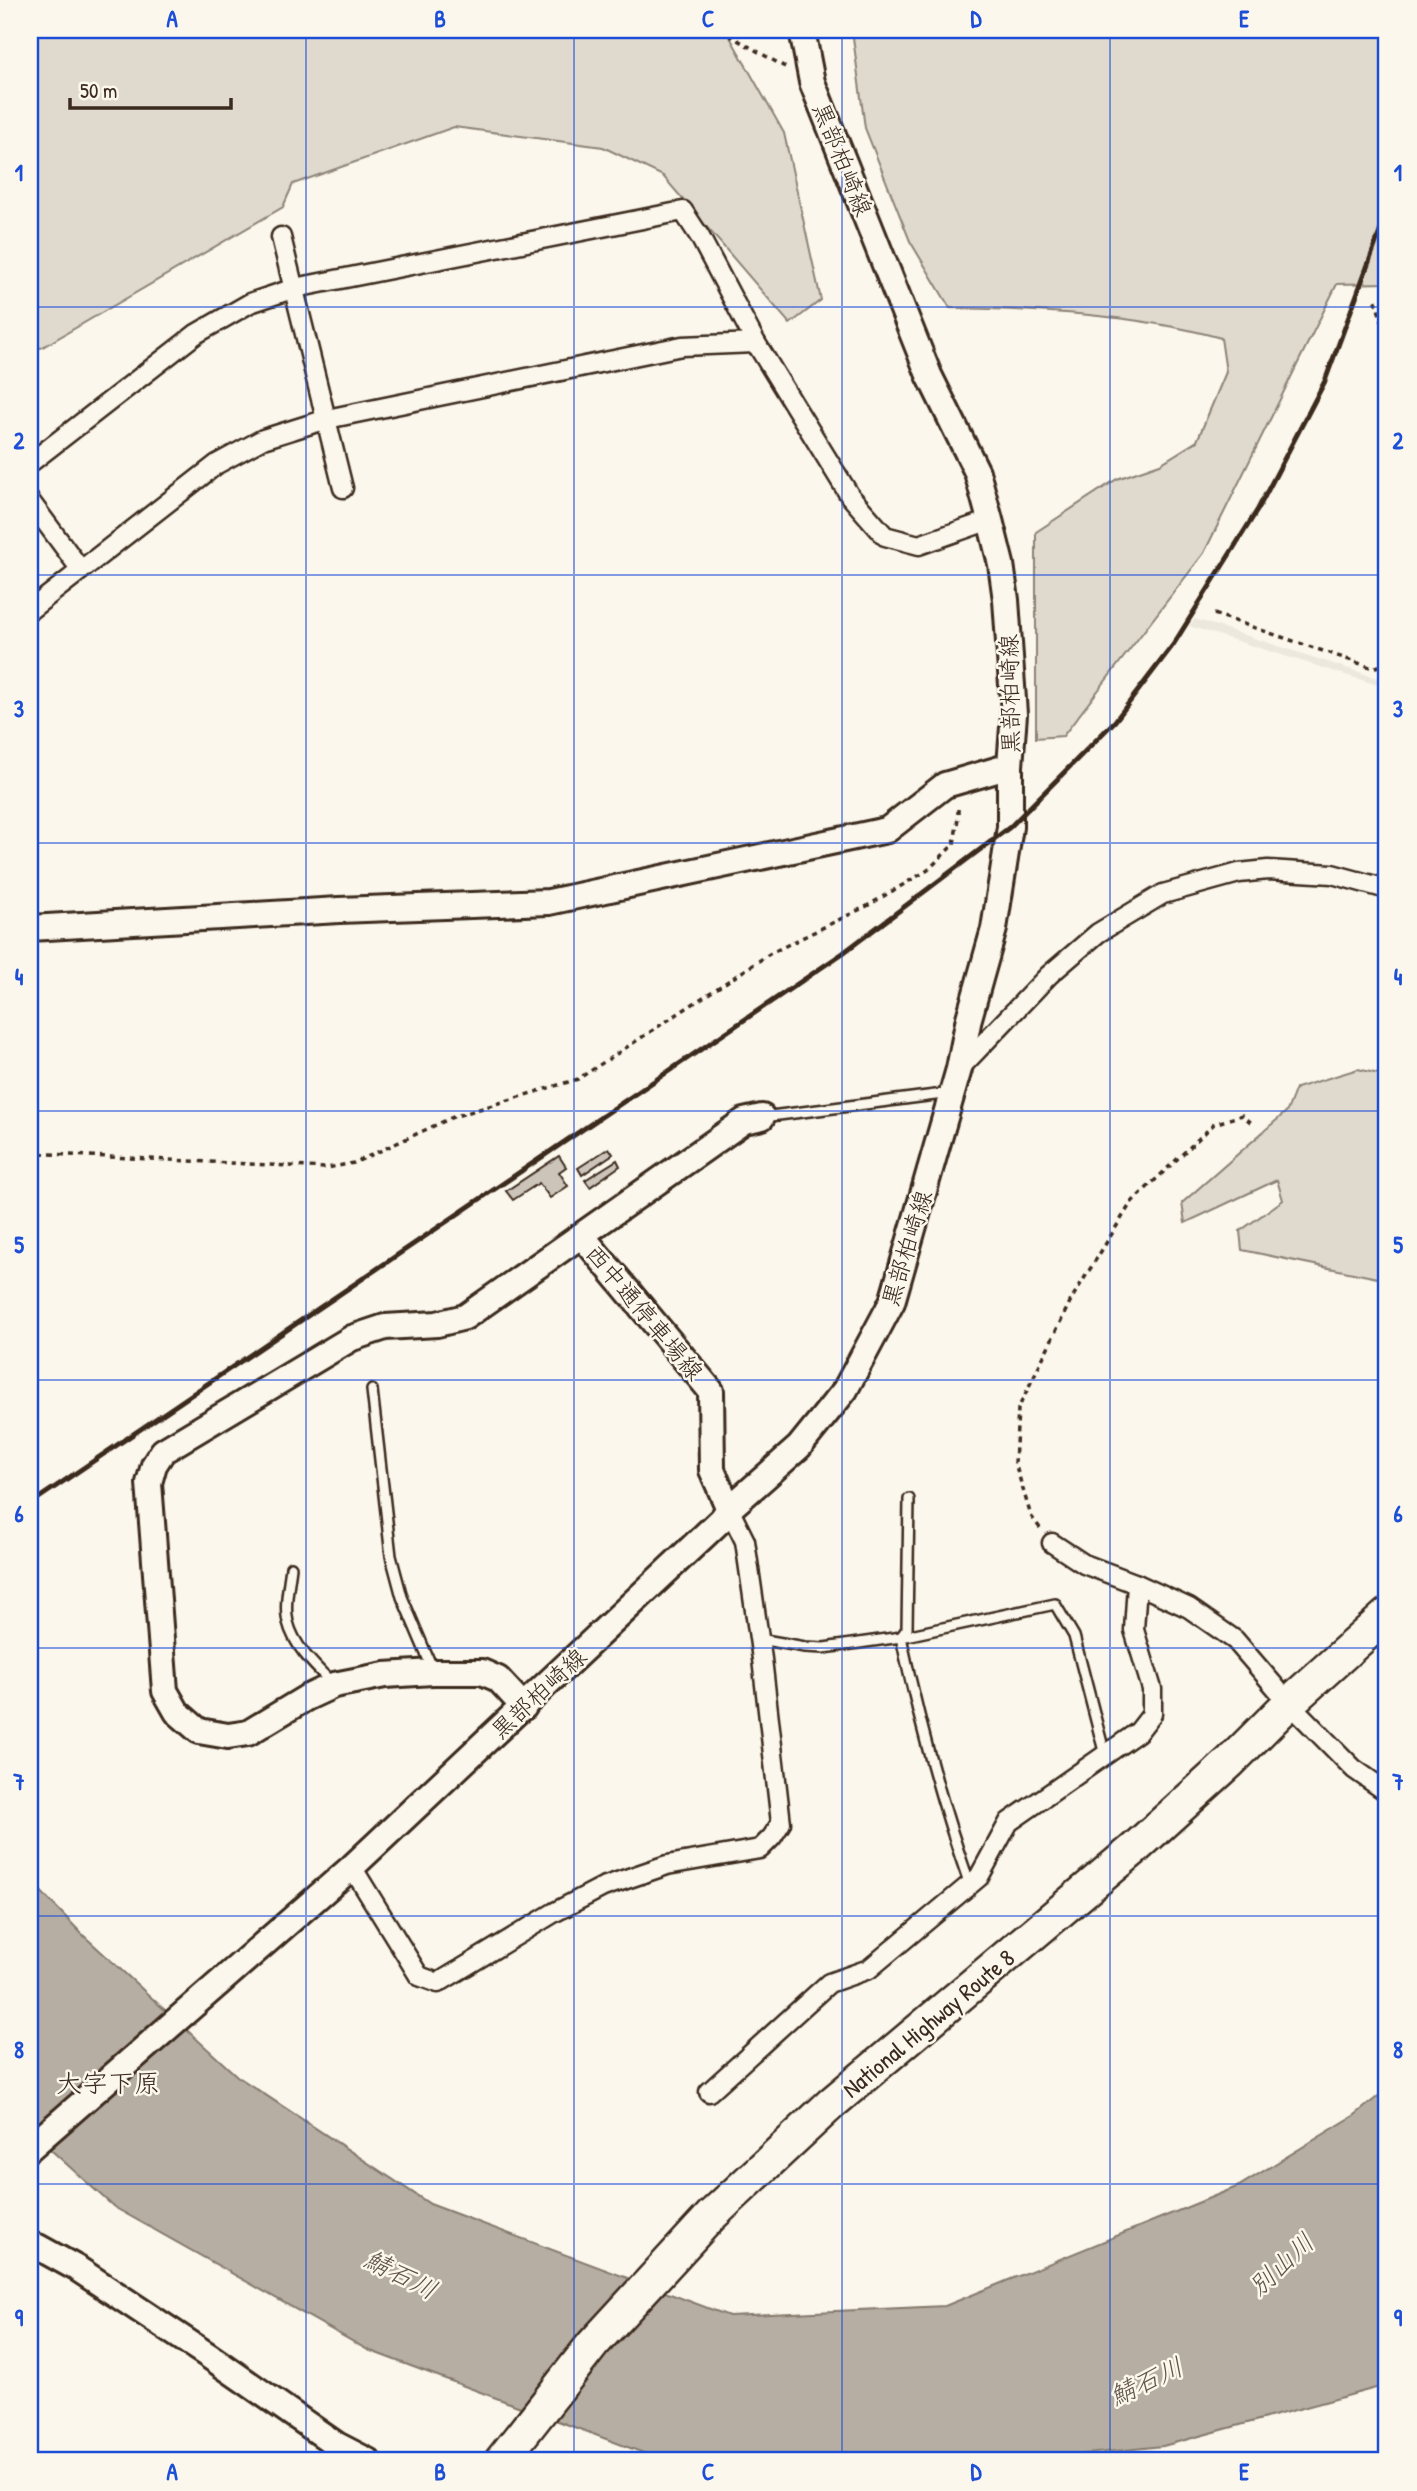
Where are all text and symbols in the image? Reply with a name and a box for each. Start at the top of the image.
text: A [166,3,178,34]
text: B [434,3,446,34]
text: C [702,3,714,34]
text: D [971,3,983,34]
text: E [1239,3,1250,34]
scale bar [70,66,231,110]
text: 50 m [80,76,117,105]
street label: 黒部柏崎線 [806,97,880,221]
text: 1 [15,157,23,188]
text: 1 [1394,157,1402,188]
text: 2 [14,425,25,456]
text: 2 [1393,425,1404,456]
street label: 黒部柏崎線 [992,634,1026,754]
text: 3 [14,693,24,724]
text: 3 [1393,693,1403,724]
text: 4 [15,961,24,992]
text: 4 [1394,961,1403,992]
street label: 黒部柏崎線 [873,1186,939,1310]
text: 5 [14,1229,24,1260]
text: 5 [1393,1229,1403,1260]
street label: 西中通停車場線 [579,1237,711,1387]
text: 6 [14,1498,24,1529]
text: 6 [1393,1498,1403,1529]
street label: 黒部柏崎線 [483,1640,593,1746]
text: 7 [12,1766,25,1797]
text: 7 [1391,1766,1404,1797]
street label: National Highway Route 8 [835,1942,1021,2104]
text: 8 [14,2034,24,2065]
text: 8 [1393,2034,1403,2065]
district label: 大字下原 [56,2065,160,2100]
water label: 別山川 [1241,2225,1321,2303]
water label: 鯖石川 [358,2241,444,2307]
text: 9 [15,2302,24,2333]
text: 9 [1394,2302,1403,2333]
water label: 鯖石川 [1103,2349,1189,2413]
text: A [166,2456,178,2487]
text: B [434,2456,446,2487]
text: C [702,2456,714,2487]
text: D [971,2456,983,2487]
text: E [1239,2456,1250,2487]

